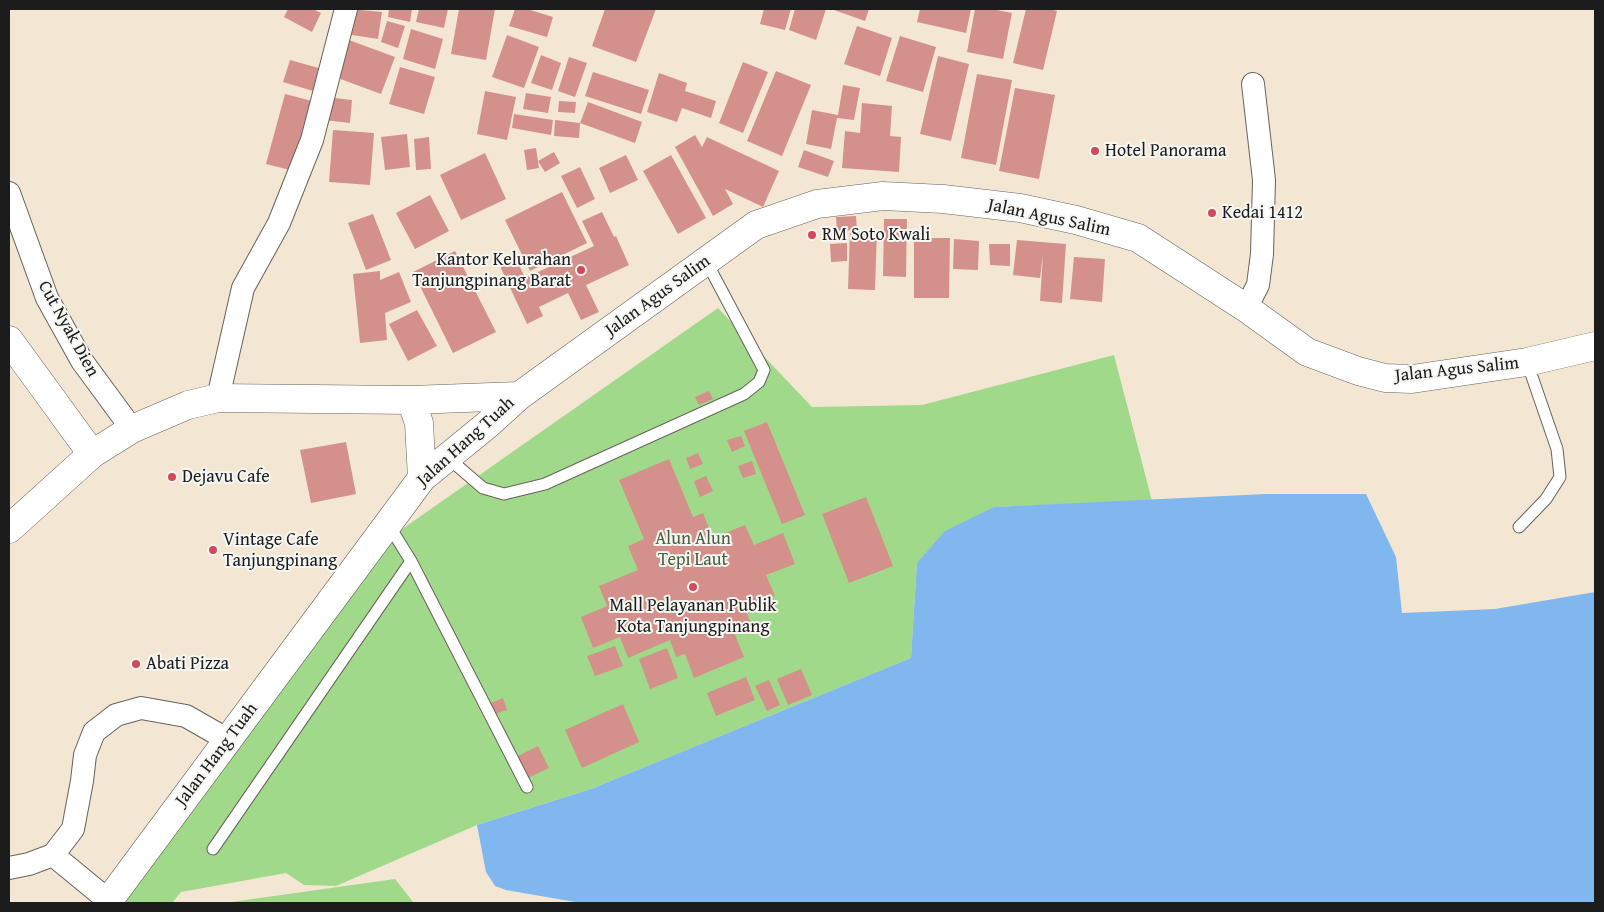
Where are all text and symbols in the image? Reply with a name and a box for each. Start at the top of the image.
place label: Hotel Panorama [1105,140,1226,162]
marker: Hotel Panorama [1089,145,1101,157]
street label: Jalan Agus Salim [986,194,1112,242]
place label: Kedai 1412 [1222,202,1303,224]
marker: Kedai 1412 [1206,207,1218,219]
place label: RM Soto Kwali [822,224,930,246]
marker: RM Soto Kwali [806,229,818,241]
place label: Kantor Kelurahan Tanjungpinang Barat [412,249,571,292]
street label: Jalan Agus Salim [601,251,715,341]
marker: Kantor Kelurahan Tanjungpinang Barat [575,264,587,276]
street label: Cut Nyak Dien [33,277,103,381]
street label: Jalan Agus Salim [1394,353,1520,387]
street label: Jalan Hang Tuah [413,393,519,491]
place label: Dejavu Cafe [182,466,270,488]
marker: Dejavu Cafe [166,471,178,483]
park label: Alun Alun Tepi Laut [655,528,731,570]
place label: Vintage Cafe Tanjungpinang [223,529,337,572]
marker: Vintage Cafe Tanjungpinang [207,544,219,556]
marker: Mall Pelayanan Publik Kota Tanjungpinang [687,581,699,593]
place label: Mall Pelayanan Publik Kota Tanjungpinang [610,595,776,638]
place label: Abati Pizza [146,653,229,675]
marker: Abati Pizza [130,658,142,670]
street label: Jalan Hang Tuah [171,699,263,811]

